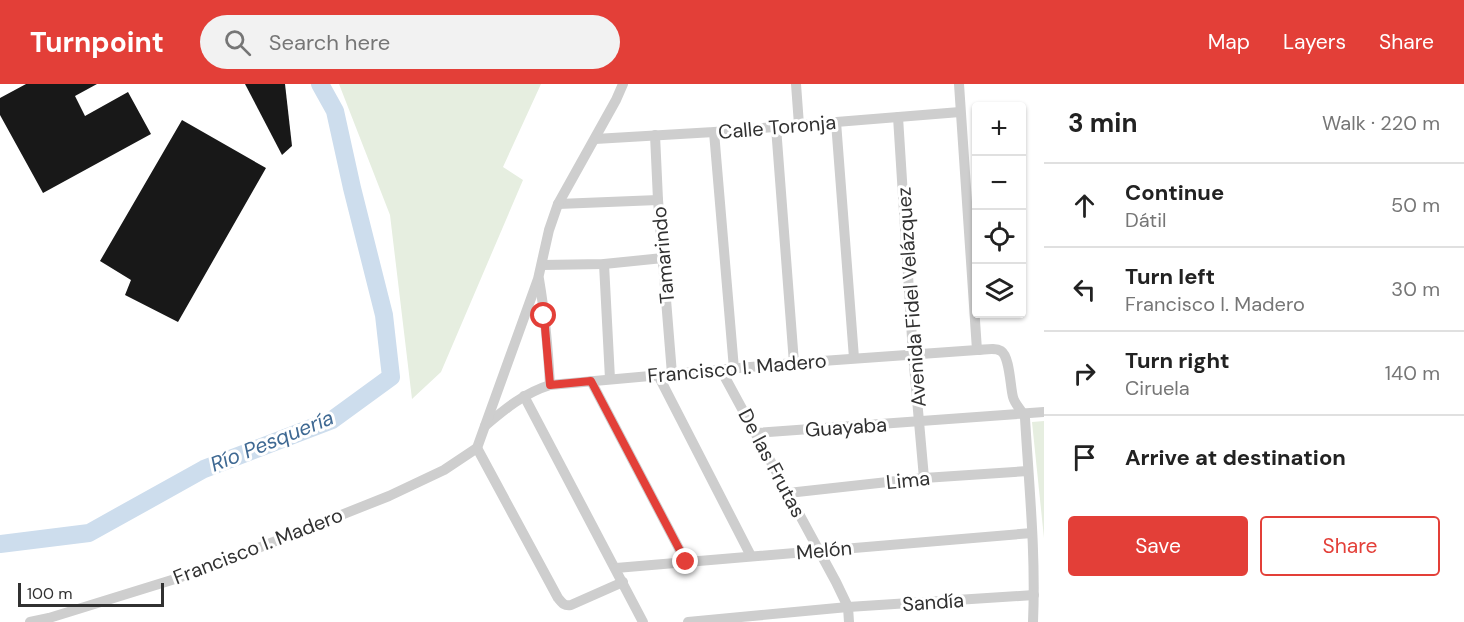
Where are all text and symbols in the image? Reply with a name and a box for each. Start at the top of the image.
search box [200,15,620,69]
text: Turnpoint [30,24,164,61]
icon: search [221,26,254,59]
text: Search here [269,28,390,57]
text: Map [1208,28,1250,56]
text: Layers [1283,28,1346,56]
text: Share [1379,28,1434,56]
map controls [972,102,1026,318]
button: + [972,102,1026,156]
text: 3 min [1068,106,1137,140]
street label: Calle Toronja [717,109,837,145]
text: Walk · 220 m [1322,110,1440,136]
button: − [972,156,1026,210]
text: Continue [1125,178,1224,207]
street label: Avenida Fidel Velázquez [890,186,932,408]
icon: ahead [1068,189,1101,222]
text: 50 m [1391,192,1440,218]
street label: Tamarindo [646,205,680,305]
text: Dátil [1125,207,1166,233]
button: locate [972,210,1026,264]
text: Turn left [1125,262,1215,291]
button: layers [972,264,1026,318]
icon: left [1068,273,1101,306]
text: 30 m [1391,276,1440,302]
text: Francisco I. Madero [1125,291,1305,317]
route start [530,302,556,328]
text: Turn right [1125,346,1230,375]
street label: Francisco I. Madero [646,347,828,389]
icon: right [1068,357,1101,390]
text: 140 m [1385,360,1440,386]
text: Ciruela [1125,375,1190,401]
water label: Río Pesquería [206,404,338,478]
street label: De las Frutas [732,404,812,522]
street label: Guayaba [804,411,888,443]
icon: arrive [1068,441,1101,474]
text: Arrive at destination [1125,443,1346,472]
street label: Lima [885,465,931,495]
street label: Francisco I. Madero [169,502,347,590]
button: Save [1068,516,1248,576]
button: Share [1260,516,1440,576]
street label: Melón [795,535,853,565]
route end [672,548,698,574]
scale bar [18,580,164,608]
text: 100 m [27,583,72,604]
street label: Sandía [901,587,965,617]

